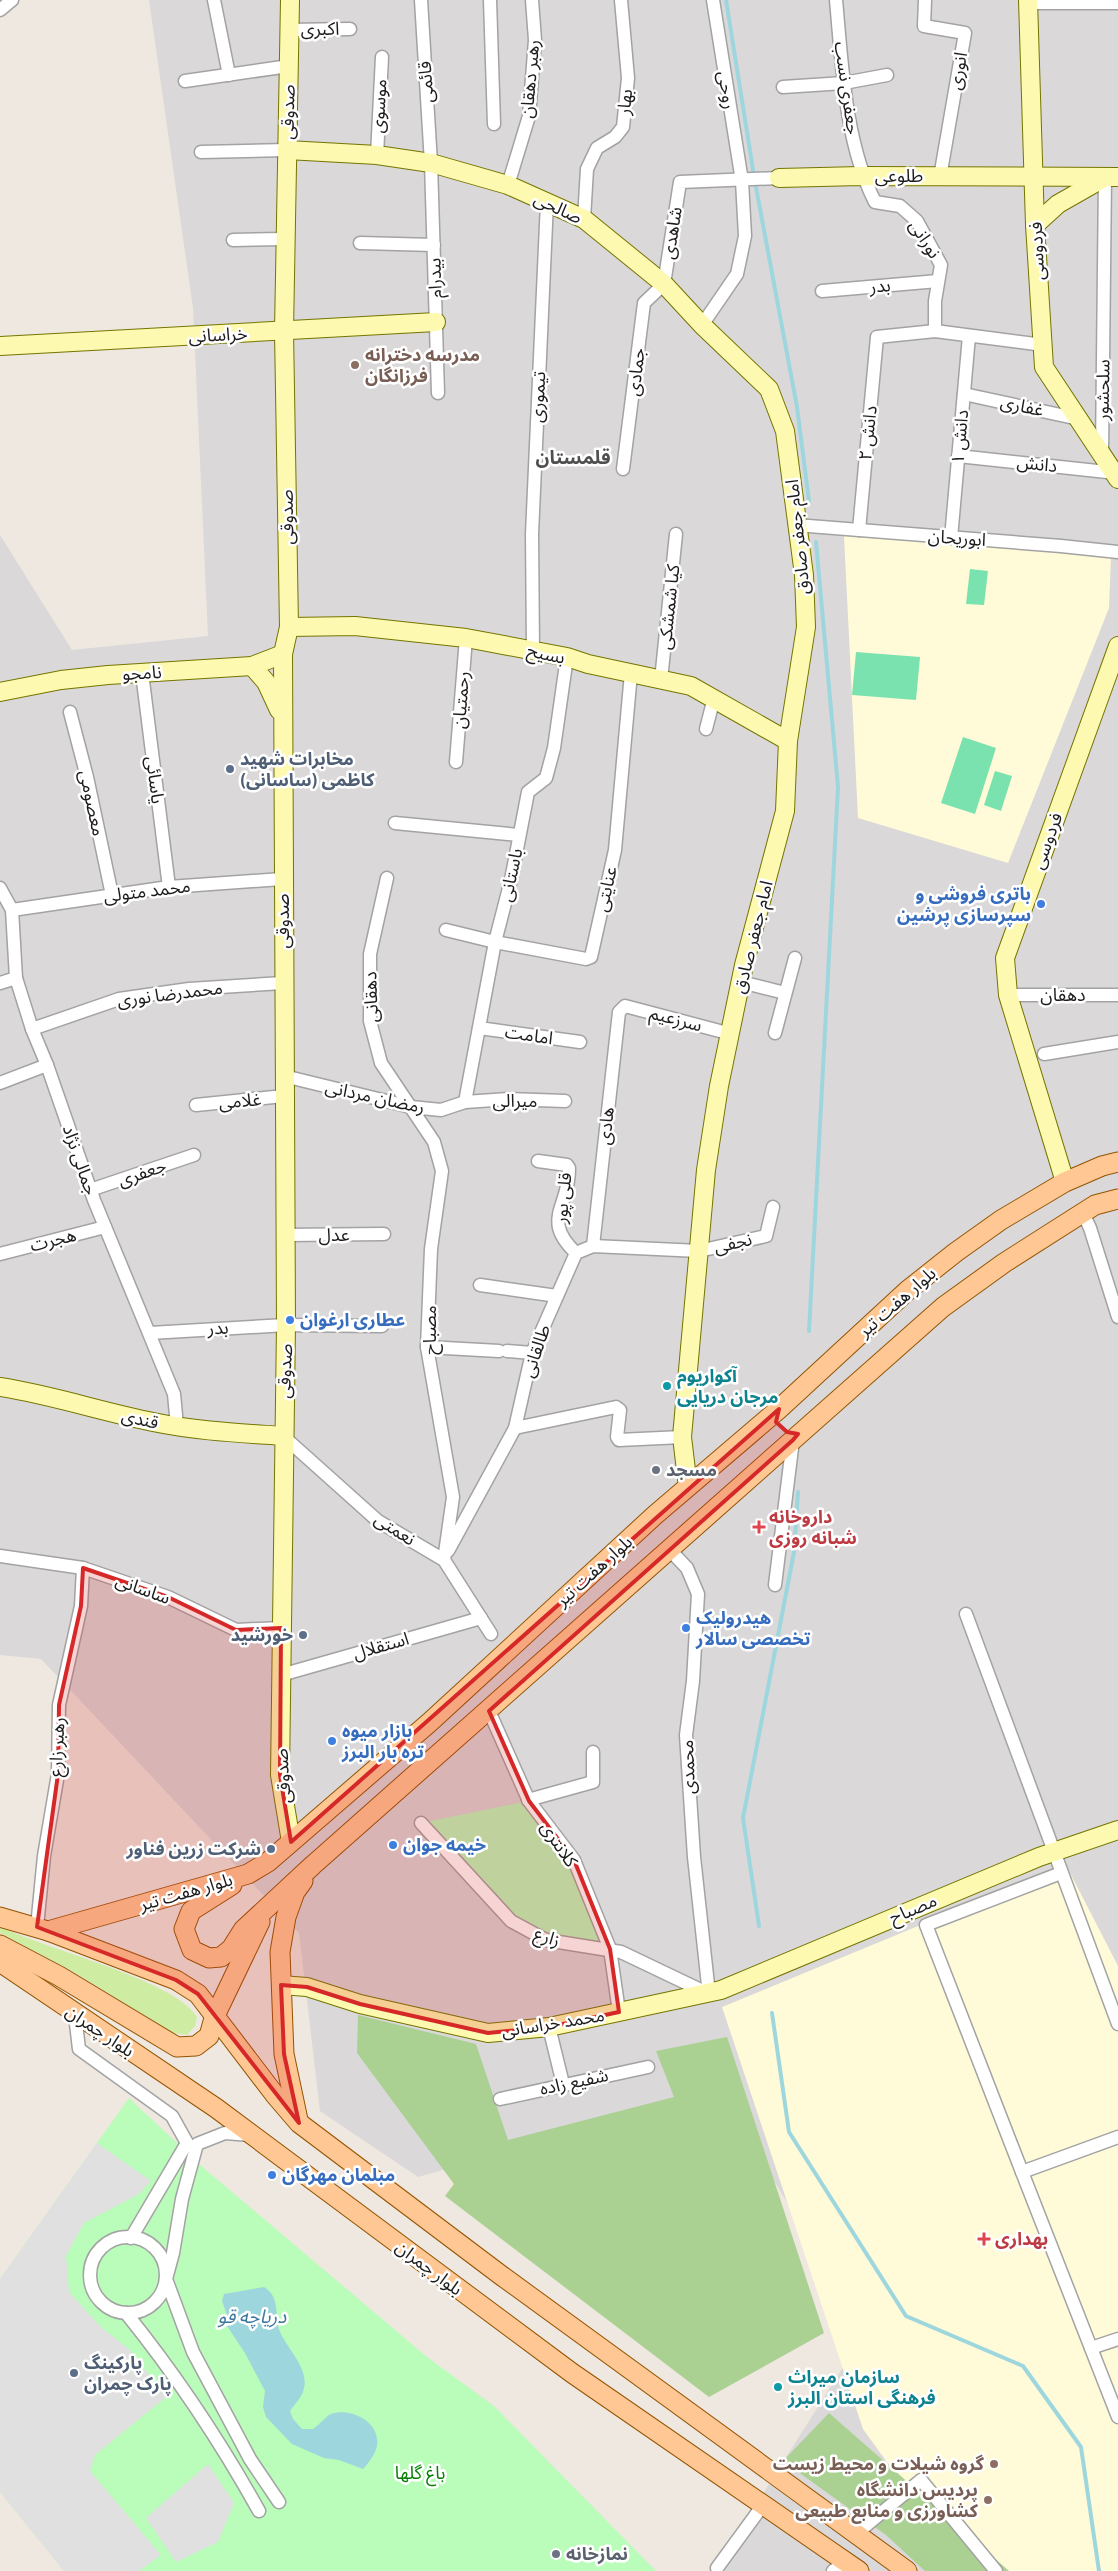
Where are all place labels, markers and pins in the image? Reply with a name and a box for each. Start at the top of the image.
place label: مدرسه دخترانه فرزانگان [365,344,480,387]
marker: مدرسه دخترانه فرزانگان [349,359,361,371]
place label: مخابرات شهید کاظمی (ساسانی) [240,748,375,791]
marker: مخابرات شهید کاظمی (ساسانی) [224,763,236,775]
place label: باتری فروشی و سپرسازی پرشین [897,883,1031,927]
marker: باتری فروشی و سپرسازی پرشین [1035,898,1047,910]
place label: عطاری ارغوان [300,1309,405,1331]
marker: عطاری ارغوان [284,1314,296,1326]
place label: آکواریوم مرجان دریایی [677,1365,778,1408]
marker: آکواریوم مرجان دریایی [661,1380,673,1392]
place label: مسجد [666,1459,717,1481]
marker: مسجد [650,1464,662,1476]
place label: داروخانه شبانه روزی [769,1506,857,1549]
marker: داروخانه شبانه روزی [753,1521,765,1533]
place label: هیدرولیک تخصصی سالار [695,1607,811,1650]
marker: هیدرولیک تخصصی سالار [680,1622,692,1634]
place label: خورشید [231,1624,293,1646]
marker: خورشید [297,1629,309,1641]
place label: بازار میوه تره بار البرز [341,1720,424,1763]
marker: بازار میوه تره بار البرز [326,1735,338,1747]
place label: خیمه جوان [403,1834,486,1856]
place label: شرکت زرین فناور [126,1838,261,1860]
marker: خیمه جوان [387,1839,399,1851]
marker: شرکت زرین فناور [265,1843,277,1855]
place label: مبلمان مهرگان [282,2164,395,2186]
marker: مبلمان مهرگان [266,2169,278,2181]
place label: بهداری [995,2228,1048,2250]
marker: بهداری [977,2232,991,2246]
place label: پارکینگ پارک چمران [84,2352,172,2396]
place label: سازمان میراث فرهنگی استان البرز [787,2366,936,2409]
marker: پارکینگ پارک چمران [68,2367,80,2379]
marker: سازمان میراث فرهنگی استان البرز [772,2381,784,2393]
place label: گروه شیلات و محیط زیست [773,2453,985,2475]
marker: گروه شیلات و محیط زیست [988,2458,1000,2470]
place label: پردیس دانشگاه کشاورزی و منابع طبیعی [795,2479,979,2524]
marker: پردیس دانشگاه کشاورزی و منابع طبیعی [982,2494,994,2506]
place label: نمازخانه [566,2543,628,2565]
marker: نمازخانه [550,2548,562,2560]

